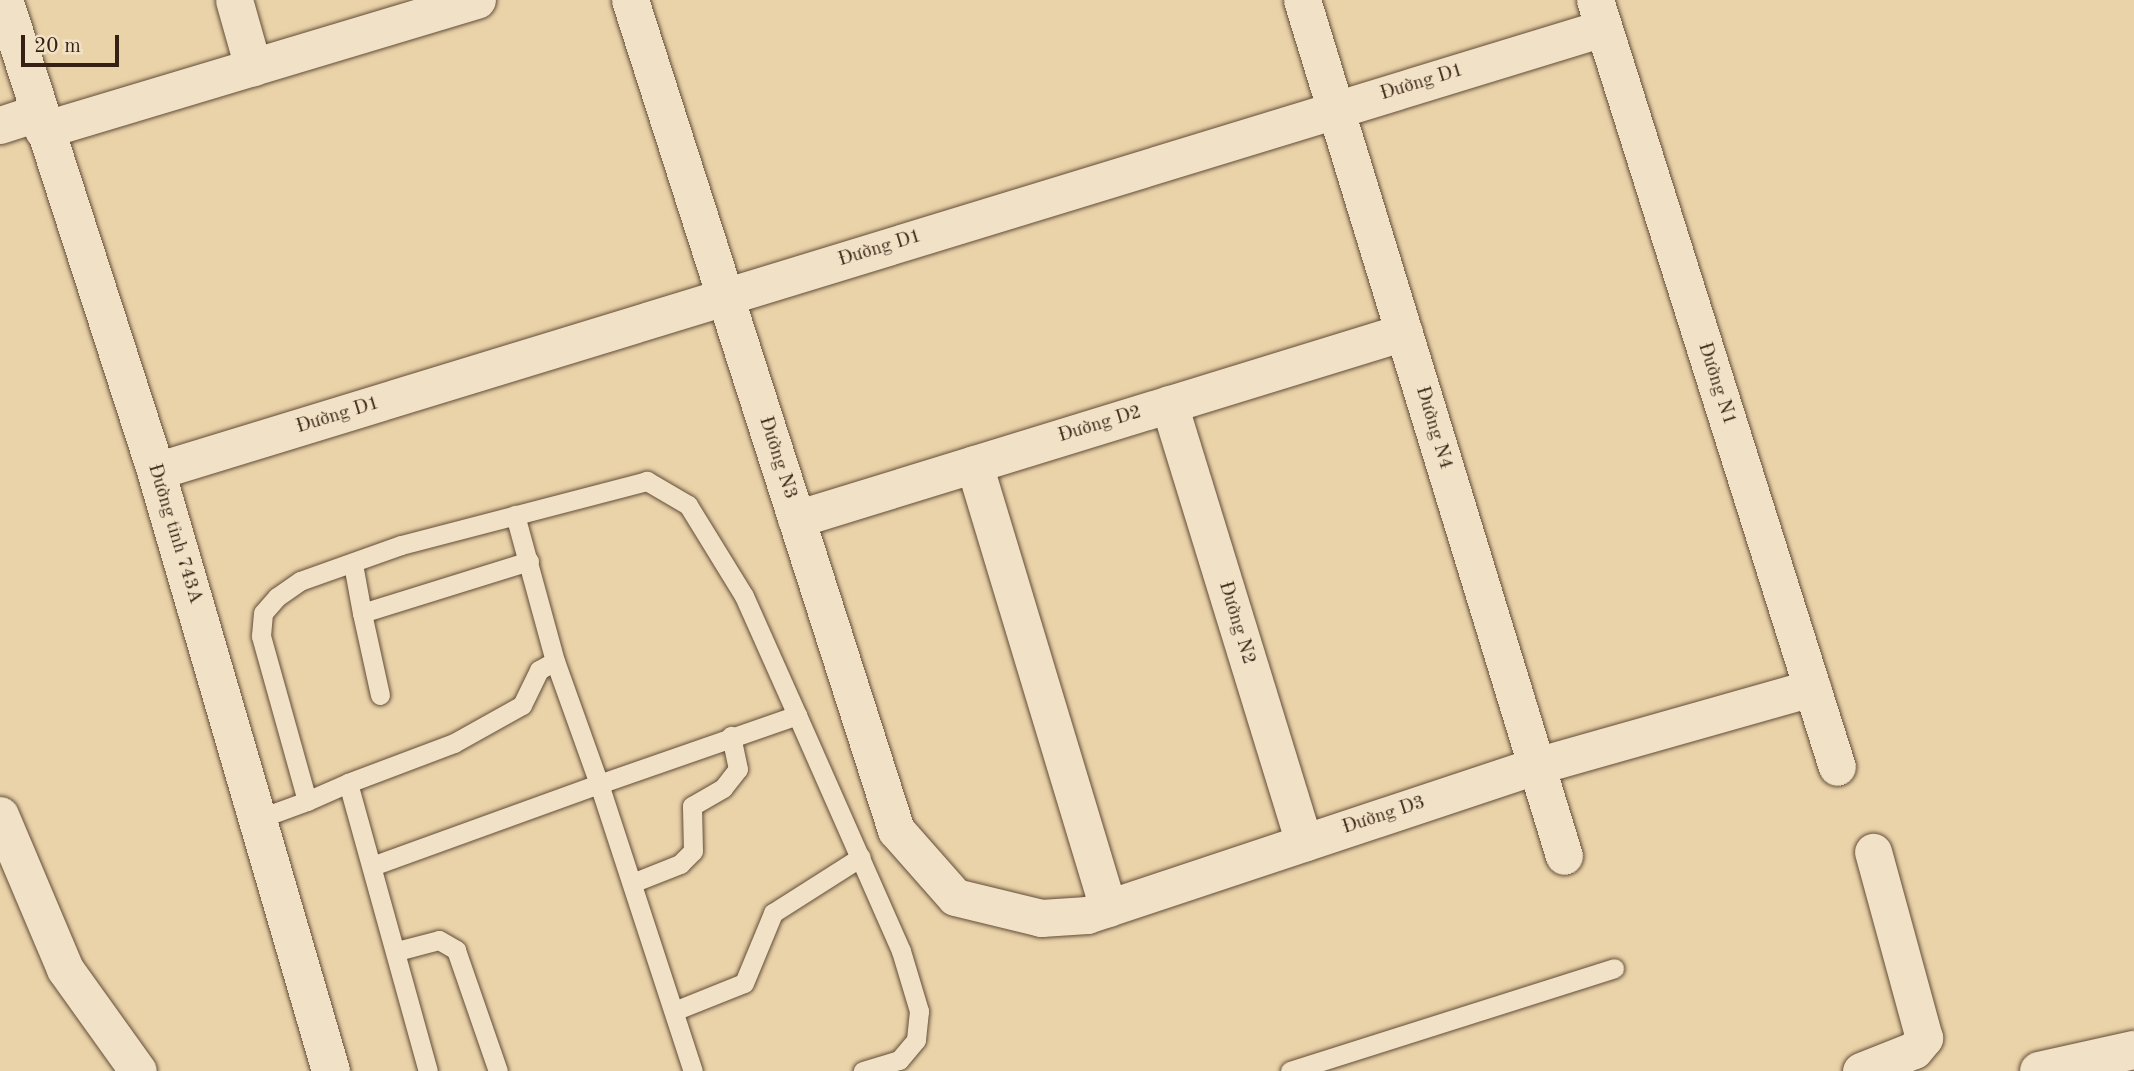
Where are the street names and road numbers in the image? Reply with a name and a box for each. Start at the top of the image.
street label: Đường D1 [1378,60,1466,106]
street label: Đường D1 [836,226,924,272]
street label: Đường N1 [1692,340,1740,428]
street label: Đường N4 [1410,384,1456,472]
street label: Đường D1 [294,393,382,439]
street label: Đường D2 [1056,402,1144,448]
street label: Đường N3 [753,414,801,502]
street label: Đường tỉnh 743A [142,461,206,607]
street label: Đường N2 [1213,579,1259,667]
street label: Đường D3 [1340,792,1428,840]

